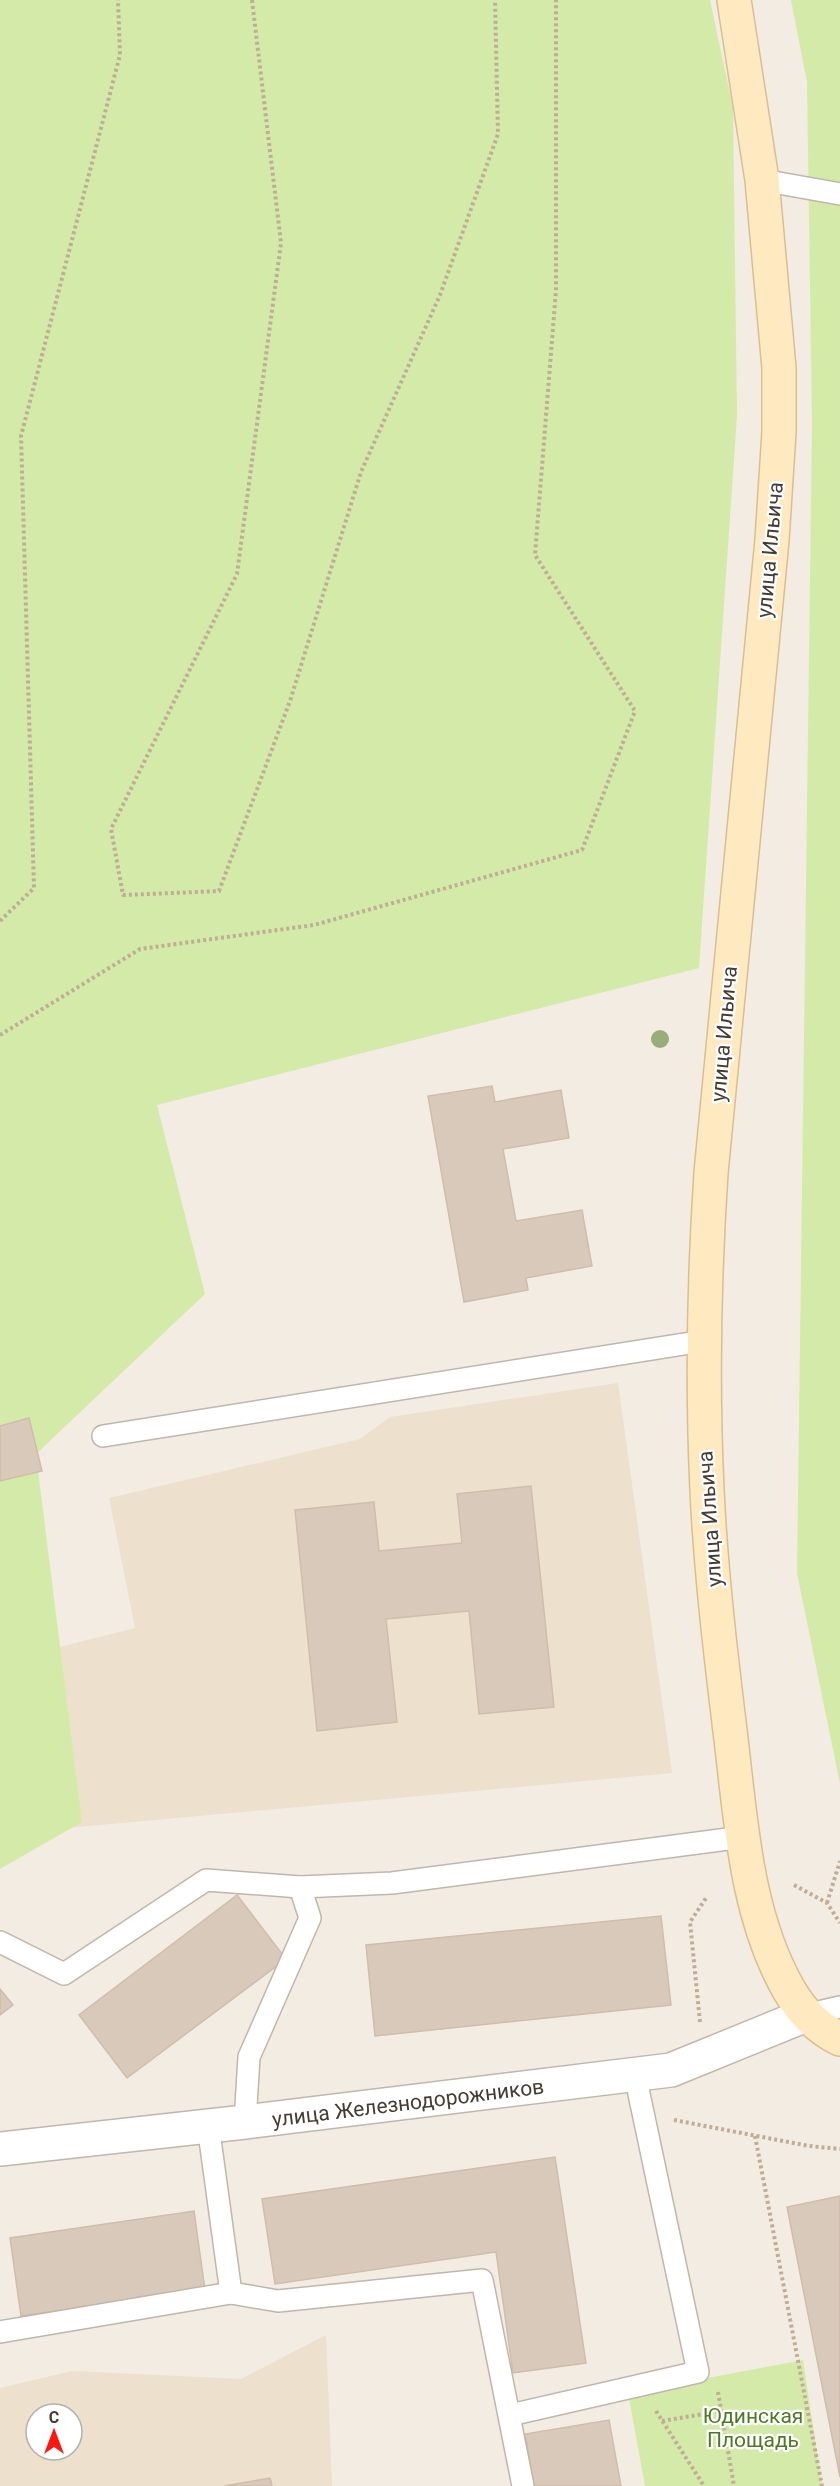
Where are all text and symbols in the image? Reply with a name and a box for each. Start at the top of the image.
street label: улица Ильича [752,481,788,619]
street label: улица Ильича [706,965,742,1103]
street label: улица Ильича [693,1450,727,1588]
street label: улица Железнодорожников [271,2074,545,2132]
north arrow [24,2402,84,2462]
park label: Юдинская Площадь [703,2404,803,2452]
text: С [49,2408,59,2427]

